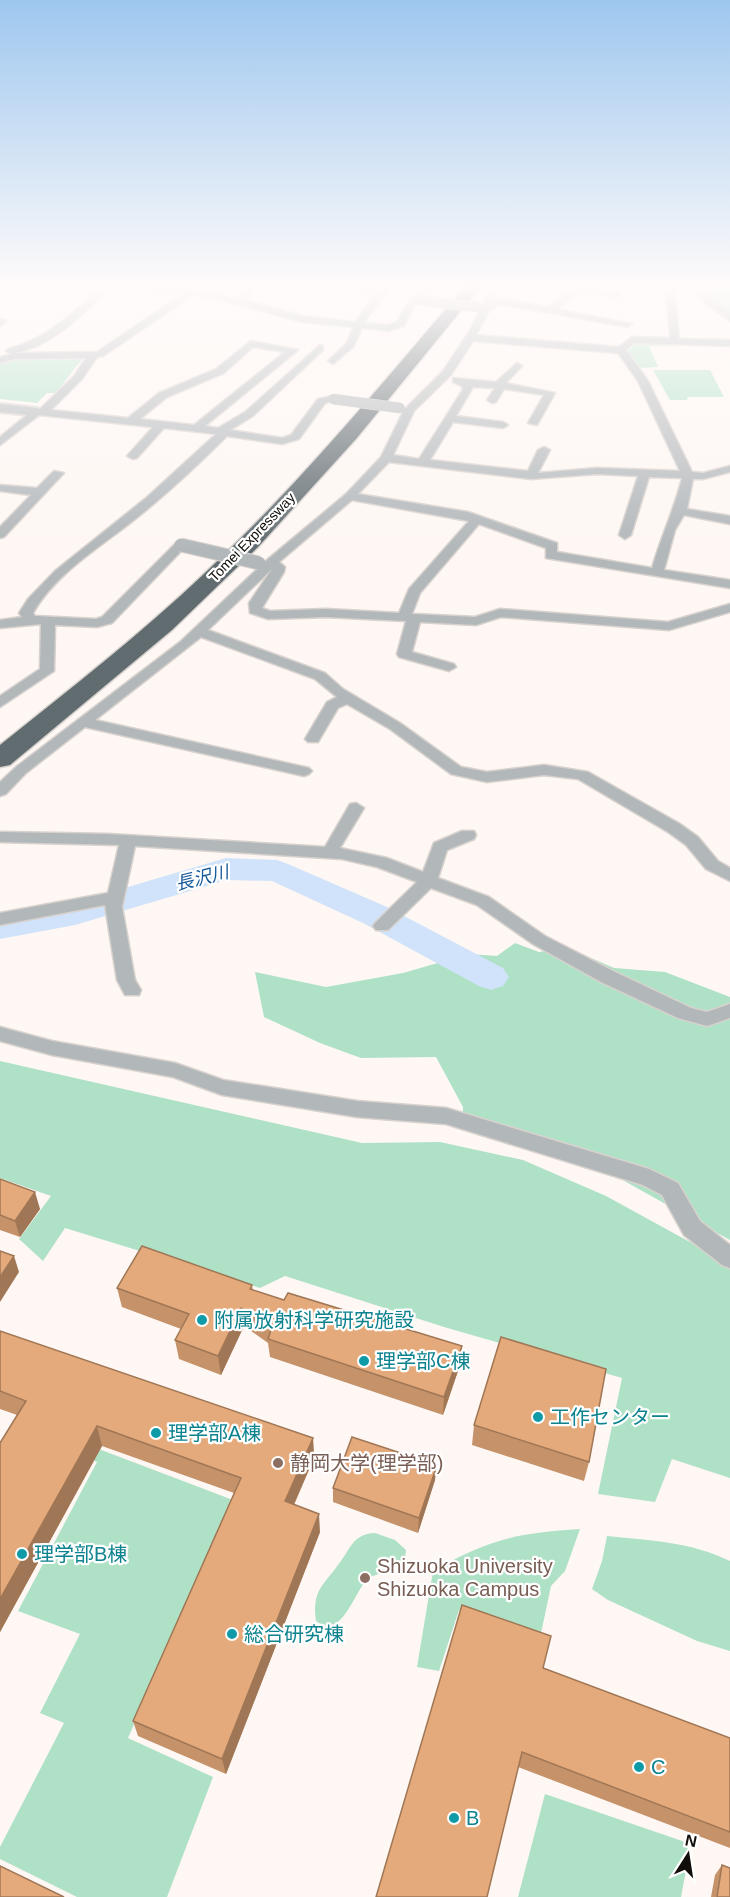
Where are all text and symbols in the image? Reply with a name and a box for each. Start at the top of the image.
street label: Tomei Expressway [206,489,298,585]
water label: 長沢川 [173,861,233,894]
place label: 附属放射科学研究施設 [214,1309,414,1331]
marker: 附属放射科学研究施設 [195,1313,209,1327]
place label: 理学部C棟 [376,1350,470,1372]
marker: 理学部C棟 [357,1354,371,1368]
place label: 工作センター [550,1406,670,1428]
marker: 工作センター [531,1410,545,1424]
place label: 理学部A棟 [168,1422,261,1444]
marker: 理学部A棟 [149,1426,163,1440]
place label: 静岡大学(理学部) [290,1452,443,1474]
marker: 静岡大学(理学部) [271,1456,285,1470]
place label: 理学部B棟 [34,1543,127,1565]
marker: 理学部B棟 [15,1547,29,1561]
place label: Shizuoka University Shizuoka Campus [377,1555,553,1600]
marker: Shizuoka University Shizuoka Campus [358,1571,372,1585]
place label: 総合研究棟 [244,1623,344,1645]
marker: 総合研究棟 [225,1627,239,1641]
place label: C [651,1756,665,1778]
marker: C [632,1760,646,1774]
place label: B [466,1807,479,1829]
marker: B [447,1811,461,1825]
north arrow [658,1825,718,1885]
text: N [684,1831,698,1850]

